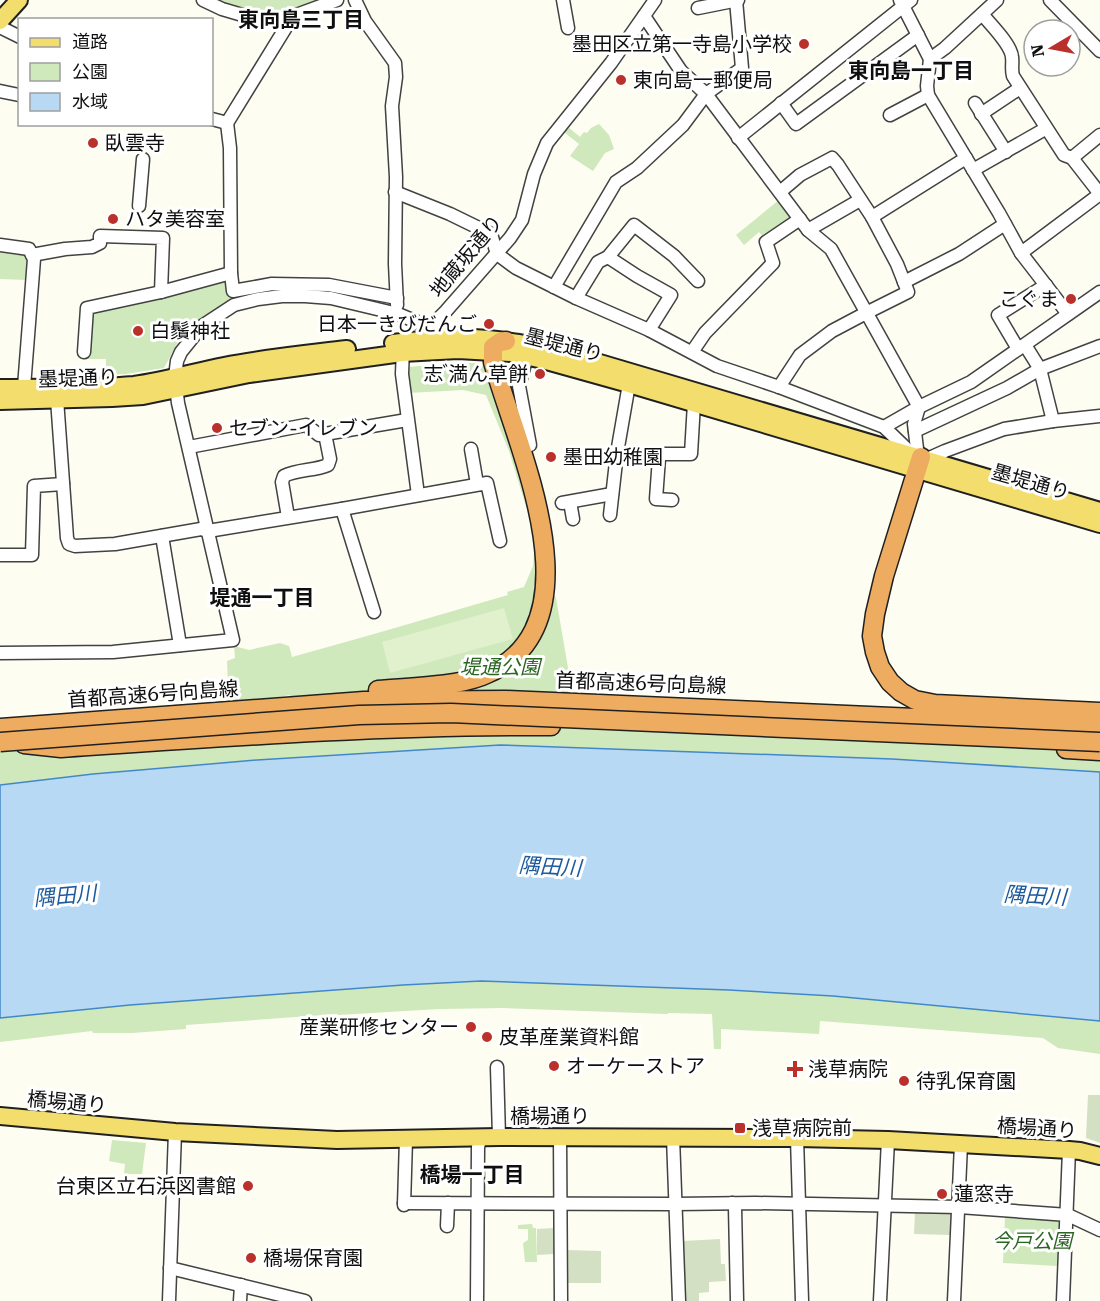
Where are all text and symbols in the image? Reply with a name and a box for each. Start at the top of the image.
district label: 東向島三丁目 [238,8,364,32]
legend [18,18,213,126]
north arrow [1022,18,1082,78]
text: 道路 [72,31,108,52]
place label: 墨田区立第一寺島小学校 [572,32,792,56]
marker: 墨田区立第一寺島小学校 [797,37,811,51]
text: N [1027,43,1048,58]
district label: 東向島一丁目 [848,59,974,83]
text: 公園 [72,61,108,82]
place label: 東向島一郵便局 [633,68,773,92]
marker: 東向島一郵便局 [614,73,628,87]
text: 水域 [72,91,108,112]
place label: 臥雲寺 [105,131,165,155]
marker: 臥雲寺 [86,136,100,150]
place label: ハタ美容室 [125,207,225,231]
street label: 地蔵坂通り [425,210,507,302]
marker: ハタ美容室 [106,212,120,226]
place label: こぐま [999,287,1059,311]
marker: こぐま [1064,292,1078,306]
place label: 日本一きびだんご [317,312,477,336]
marker: 日本一きびだんご [482,317,496,331]
place label: 白鬚神社 [150,319,230,343]
marker: 白鬚神社 [131,324,145,338]
street label: 墨堤通り [522,324,606,366]
place label: 志 ゙満ん草餅 [424,362,528,386]
street label: 墨堤通り [38,365,118,391]
marker: 志 ゙満ん草餅 [533,367,547,381]
place label: セブン-イレブン [229,416,378,440]
marker: セブン-イレブン [210,421,224,435]
place label: 墨田幼稚園 [563,445,663,469]
marker: 墨田幼稚園 [544,450,558,464]
street label: 墨堤通り [989,459,1073,505]
district label: 堤通一丁目 [210,586,315,610]
park label: 堤通公園 [460,655,543,679]
street label: 首都高速6号向島線 [555,668,727,698]
street label: 首都高速6号向島線 [67,676,239,712]
water label: 隅田川 [518,853,584,881]
water label: 隅田川 [33,881,99,911]
water label: 隅田川 [1003,882,1069,910]
place label: 産業研修センター [299,1015,459,1039]
marker: 産業研修センター [464,1020,478,1034]
place label: 皮革産業資料館 [499,1025,639,1049]
marker: 皮革産業資料館 [480,1030,494,1044]
place label: オーケーストア [566,1054,705,1078]
place label: 浅草病院 [808,1057,888,1081]
marker: オーケーストア [547,1059,561,1073]
marker: 浅草病院 [786,1060,804,1078]
place label: 待乳保育園 [916,1069,1016,1093]
marker: 待乳保育園 [897,1074,911,1088]
street label: 橋場通り [26,1087,108,1117]
street label: 橋場通り [510,1104,590,1128]
street label: 橋場通り [996,1113,1078,1143]
place label: 浅草病院前 [752,1116,852,1140]
marker: 浅草病院前 [733,1121,747,1135]
district label: 橋場一丁目 [420,1163,525,1187]
place label: 台東区立石浜図書館 [56,1174,236,1198]
marker: 台東区立石浜図書館 [241,1179,255,1193]
place label: 蓮窓寺 [954,1182,1014,1206]
marker: 蓮窓寺 [935,1187,949,1201]
park label: 今戸公園 [992,1229,1075,1253]
place label: 橋場保育園 [263,1246,363,1270]
marker: 橋場保育園 [244,1251,258,1265]

